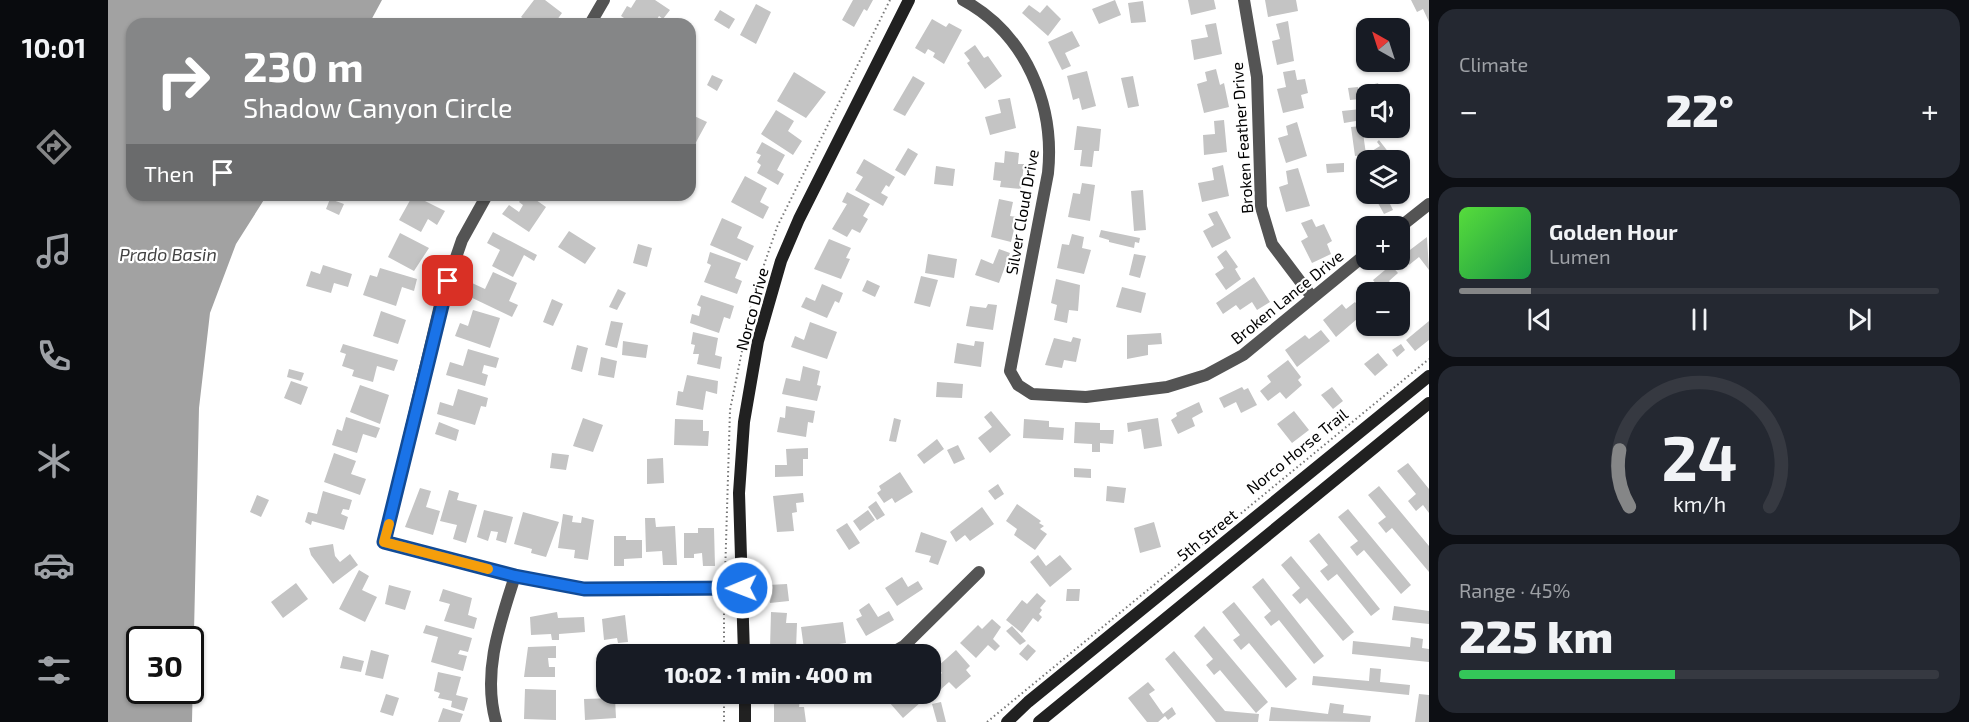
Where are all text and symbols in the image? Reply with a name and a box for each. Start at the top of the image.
north arrow [1356,18,1410,72]
map controls [1356,18,1410,336]
text: 10:01 [22,31,86,63]
text: 230 m [243,40,364,90]
icon: right [144,42,222,120]
text: Climate [1459,52,1528,76]
street label: Broken Feather Drive [1227,62,1256,214]
text: 22° [1665,82,1734,136]
button: sound [1356,84,1410,138]
text: − [1459,90,1478,130]
text: + [1921,90,1939,130]
text: Shadow Canyon Circle [243,91,512,123]
icon: directions [33,126,75,168]
street label: Silver Cloud Drive [1001,148,1042,276]
button: layers [1356,150,1410,204]
icon: arrive [206,156,239,189]
text: Then [144,160,194,186]
button: + [1356,216,1410,270]
text: Golden Hour [1549,218,1678,244]
icon: music [33,230,75,272]
water label: Prado Basin [119,243,217,265]
text: Lumen [1549,244,1611,268]
street label: Broken Lance Drive [1227,246,1347,348]
pin [422,255,473,306]
icon: arrive [431,264,464,297]
street label: Norco Drive [731,265,772,352]
button: − [1356,282,1410,336]
icon: previous [1523,303,1556,336]
icon: pause [1683,303,1716,336]
icon: next [1843,303,1876,336]
icon: phone [33,335,75,377]
street label: Norco Horse Trail [1242,404,1351,497]
text: 24 [1661,419,1737,494]
icon: climate [33,440,75,482]
text: km/h [1672,492,1726,517]
street label: 5th Street [1173,505,1241,565]
icon: car [33,544,75,586]
position arrow [710,556,774,620]
text: Range · 45% [1459,578,1570,602]
text: 225 km [1459,608,1613,662]
speed limit sign: 30 [126,626,204,704]
icon: filters [33,649,75,691]
text: 10:02 · 1 min · 400 m [664,661,873,687]

